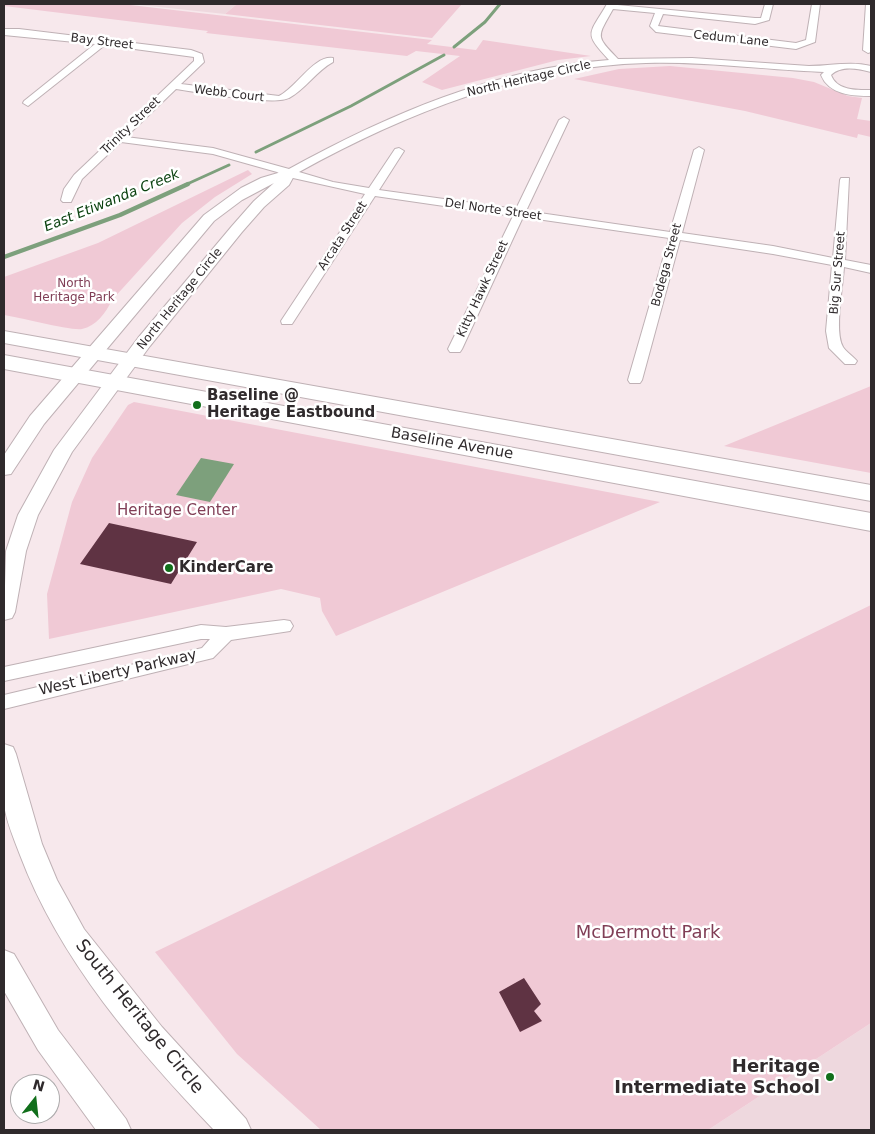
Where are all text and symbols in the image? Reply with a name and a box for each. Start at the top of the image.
street label: Cedum Lane [693,28,769,50]
street label: Bay Street [70,31,134,53]
street label: North Heritage Circle [466,58,592,100]
street label: Webb Court [193,83,265,105]
street label: Trinity Street [98,94,164,158]
water label: East Etiwanda Creek [42,166,182,236]
street label: Del Norte Street [444,196,542,224]
street label: Arcata Street [315,199,371,273]
street label: Bodega Street [649,222,685,308]
street label: Big Sur Street [827,231,849,315]
street label: Kitty Hawk Street [454,238,512,340]
street label: North Heritage Circle [135,245,225,353]
park label: North Heritage Park [33,277,115,305]
place label: Baseline @ Heritage Eastbound [207,387,375,422]
marker: Baseline @ Heritage Eastbound [191,399,203,411]
street label: Baseline Avenue [389,424,515,464]
park label: Heritage Center [117,502,237,520]
place label: KinderCare [179,559,273,577]
marker: KinderCare [163,562,175,574]
street label: West Liberty Parkway [37,646,199,700]
park label: McDermott Park [576,922,720,944]
street label: South Heritage Circle [70,936,208,1098]
place label: Heritage Intermediate School [614,1056,820,1098]
marker: Heritage Intermediate School [824,1071,836,1083]
north arrow [10,1074,60,1124]
text: N [31,1076,47,1095]

